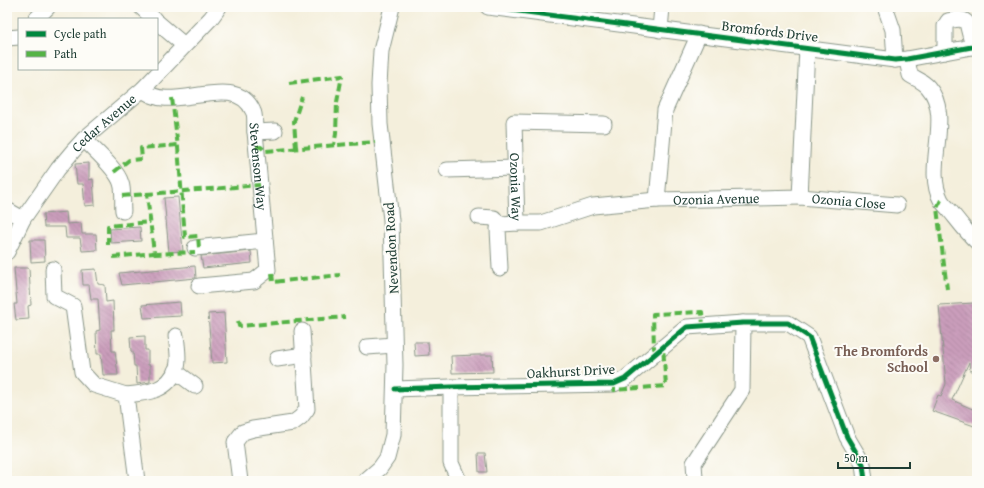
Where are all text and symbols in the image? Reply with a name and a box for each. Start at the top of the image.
street label: Bromfords Drive [721,15,820,47]
legend [18,18,158,70]
text: Cycle path [54,25,107,42]
text: Path [54,45,77,62]
street label: Cedar Avenue [67,89,141,156]
street label: Stevenson Way [245,123,272,211]
street label: Ozonia Way [505,153,527,221]
street label: Ozonia Avenue [673,188,760,210]
street label: Ozonia Close [811,188,887,214]
street label: Nevendon Road [379,201,403,294]
place label: The Bromfords School [835,341,929,377]
marker: The Bromfords School [931,354,941,364]
street label: Oakhurst Drive [526,359,616,383]
scale bar [838,444,910,470]
text: 50 m [844,449,868,466]

